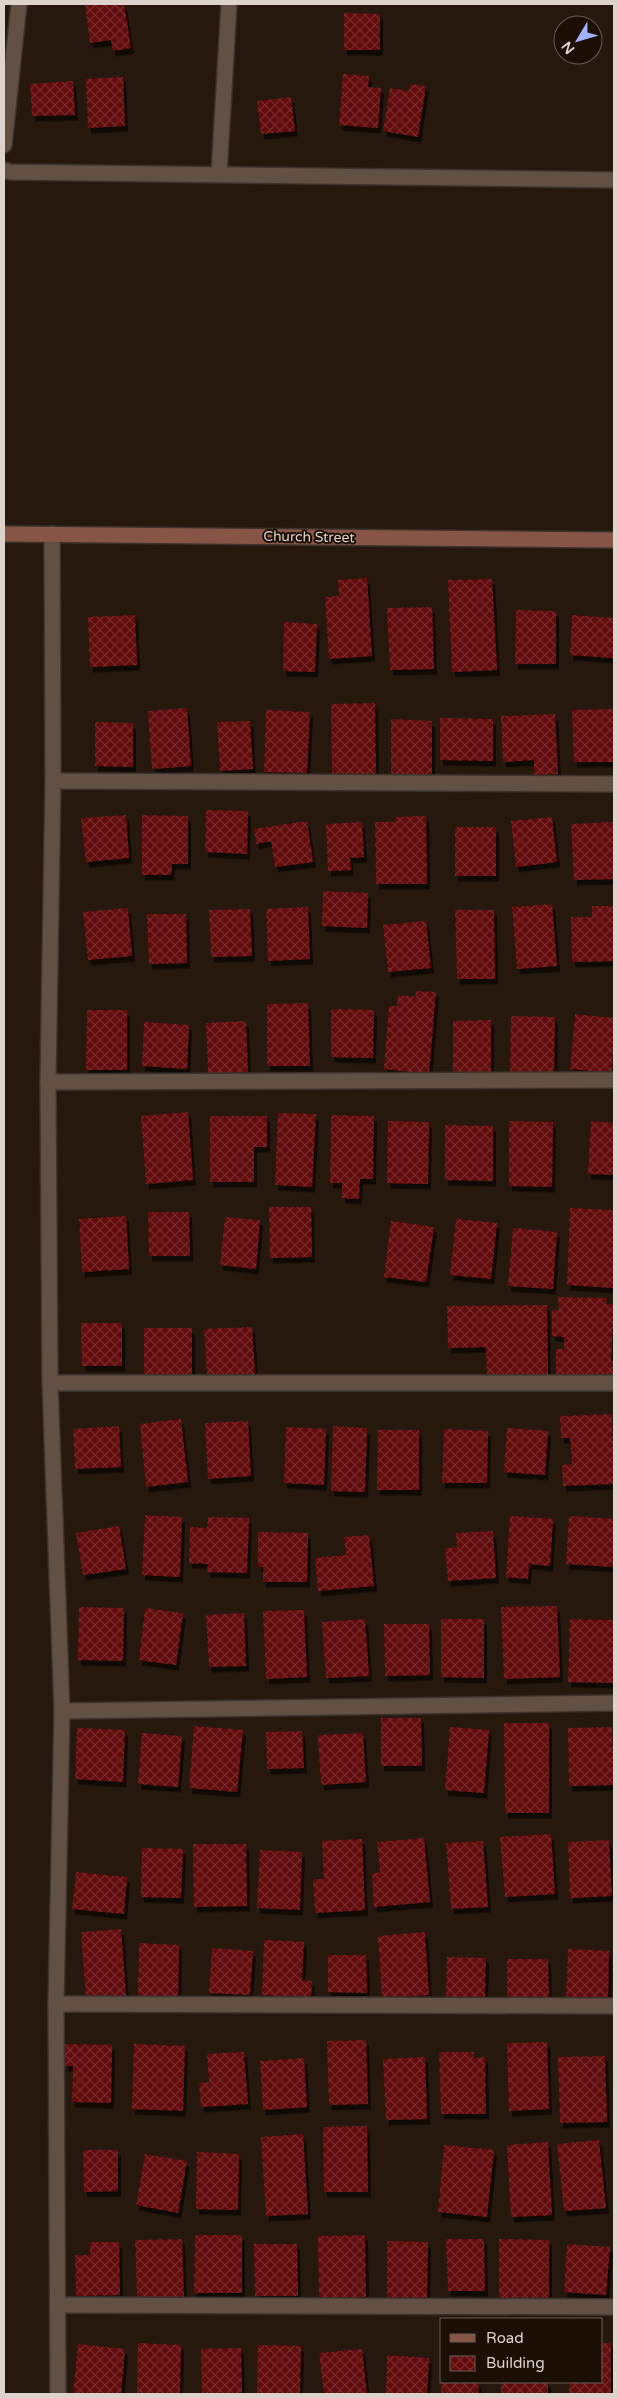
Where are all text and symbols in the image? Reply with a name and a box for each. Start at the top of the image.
north arrow [553,15,603,65]
text: N [558,38,578,57]
street label: Church Street [263,528,356,546]
legend [440,2318,603,2383]
text: Road [486,2329,524,2347]
text: Building [486,2354,545,2372]

